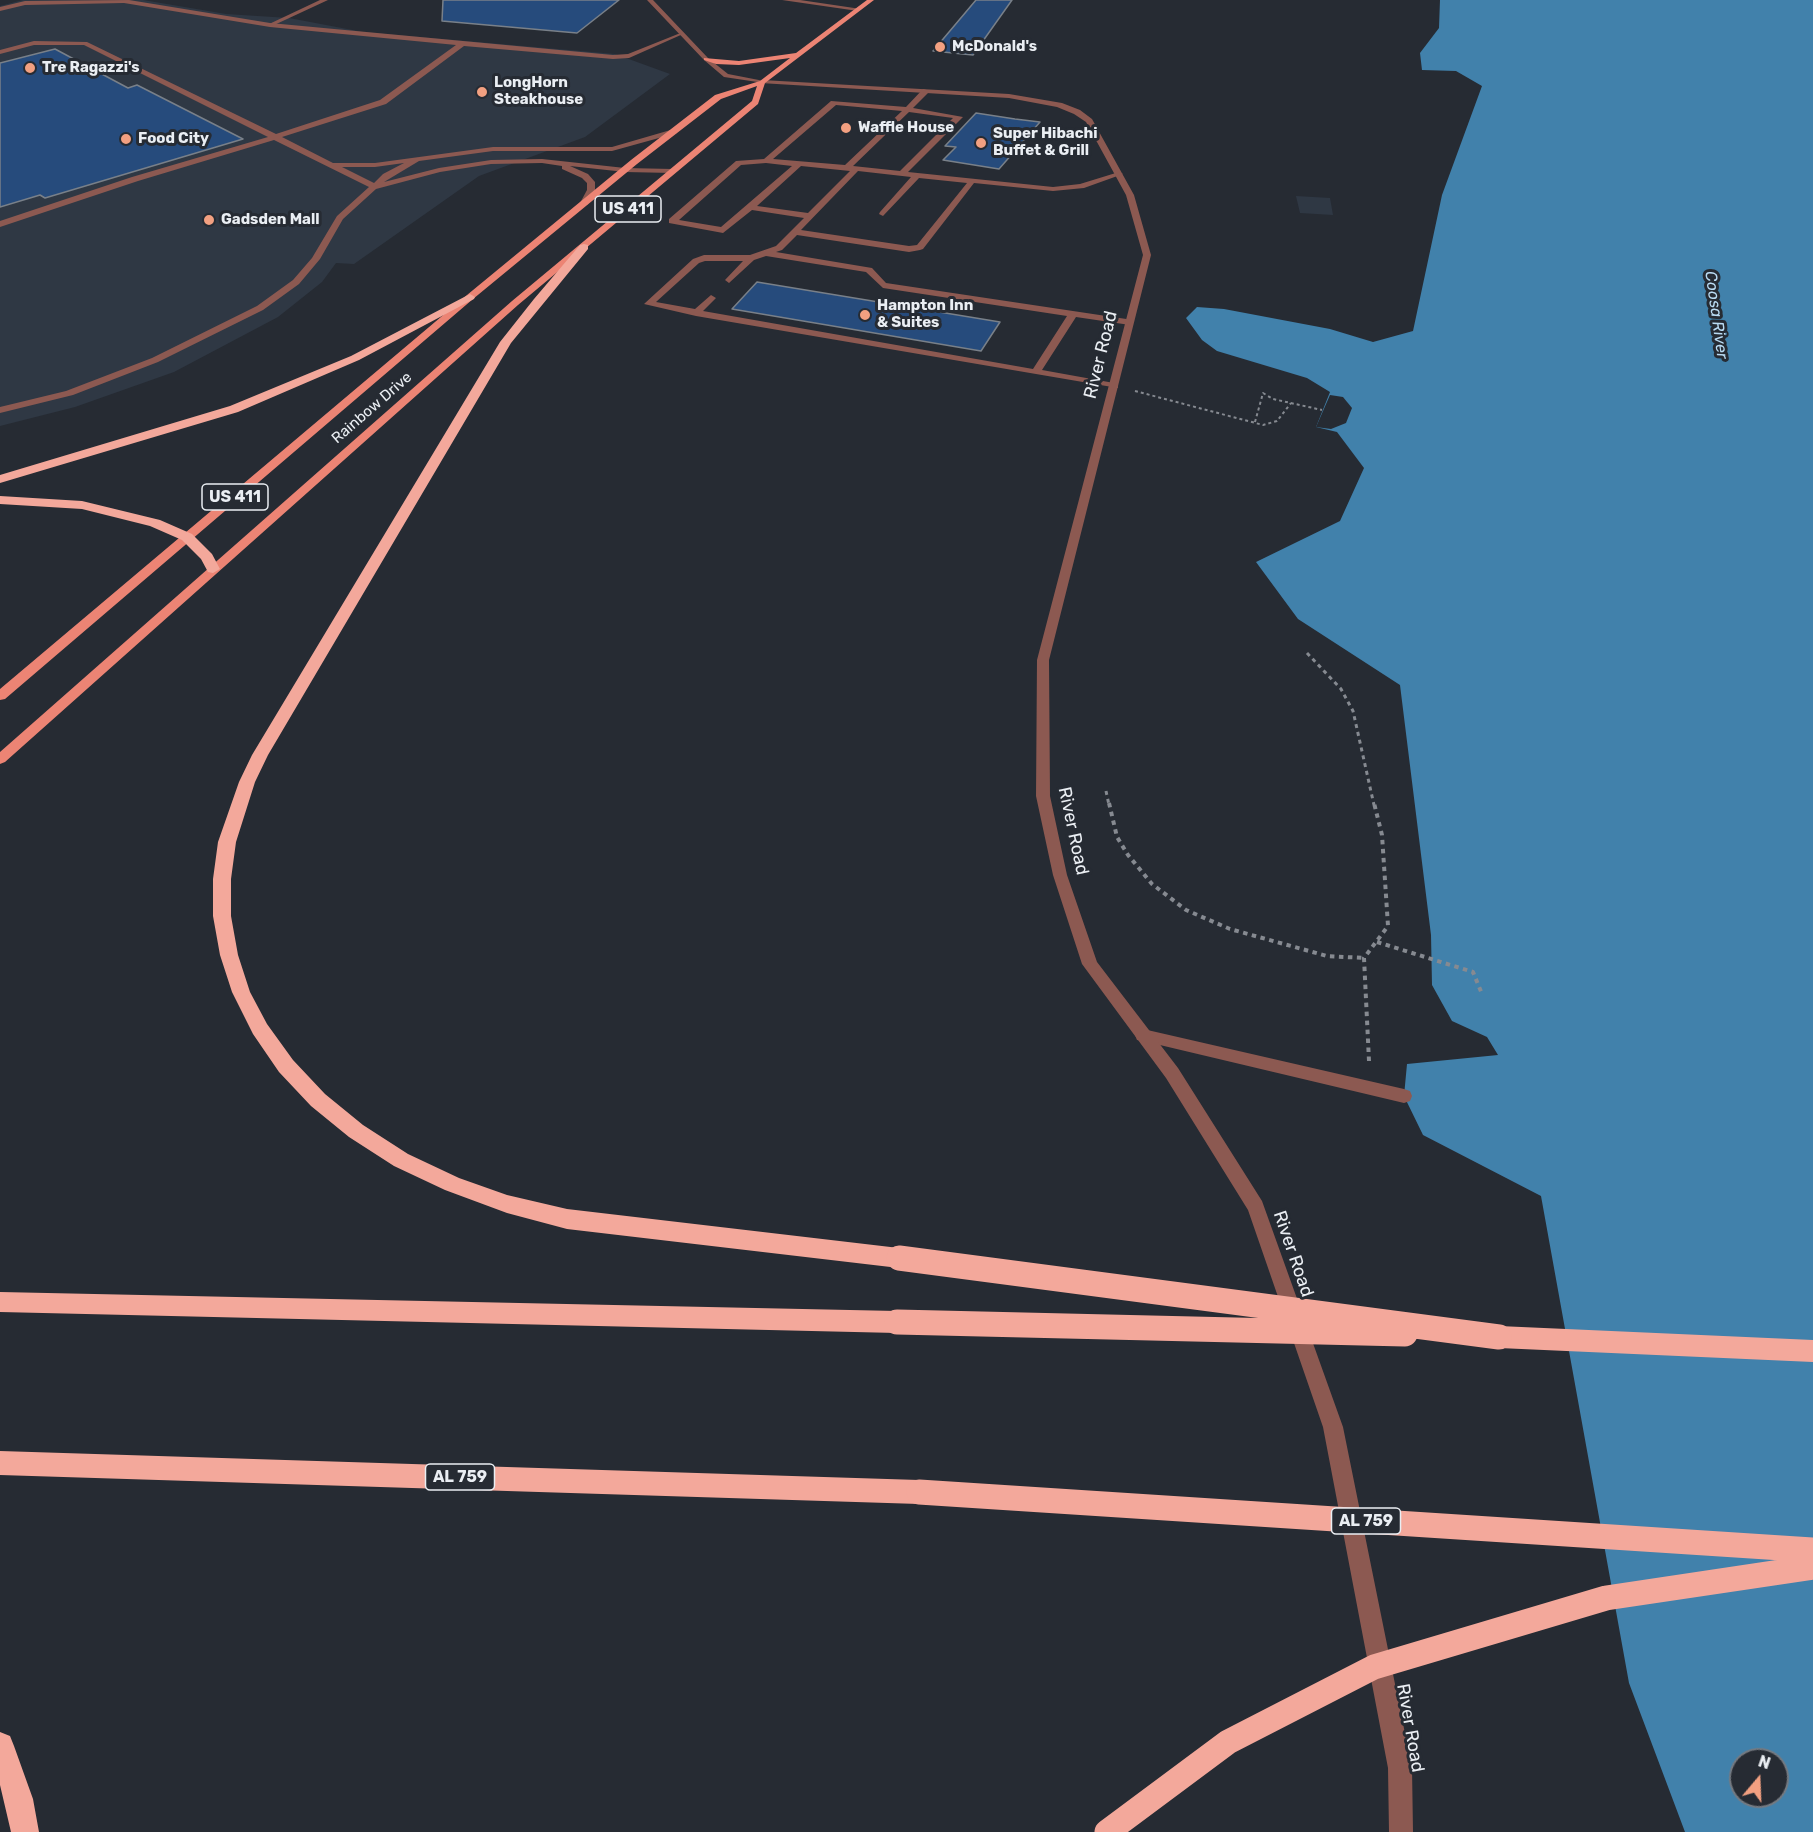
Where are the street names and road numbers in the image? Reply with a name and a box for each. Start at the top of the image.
road number: US 411 [595,196,661,222]
street label: River Road [1080,309,1122,401]
street label: Rainbow Drive [328,368,416,448]
road number: US 411 [202,484,268,510]
street label: River Road [1053,785,1093,877]
street label: River Road [1268,1208,1318,1300]
road number: AL 759 [426,1464,494,1490]
road number: AL 759 [1332,1508,1400,1534]
street label: River Road [1392,1682,1428,1774]

